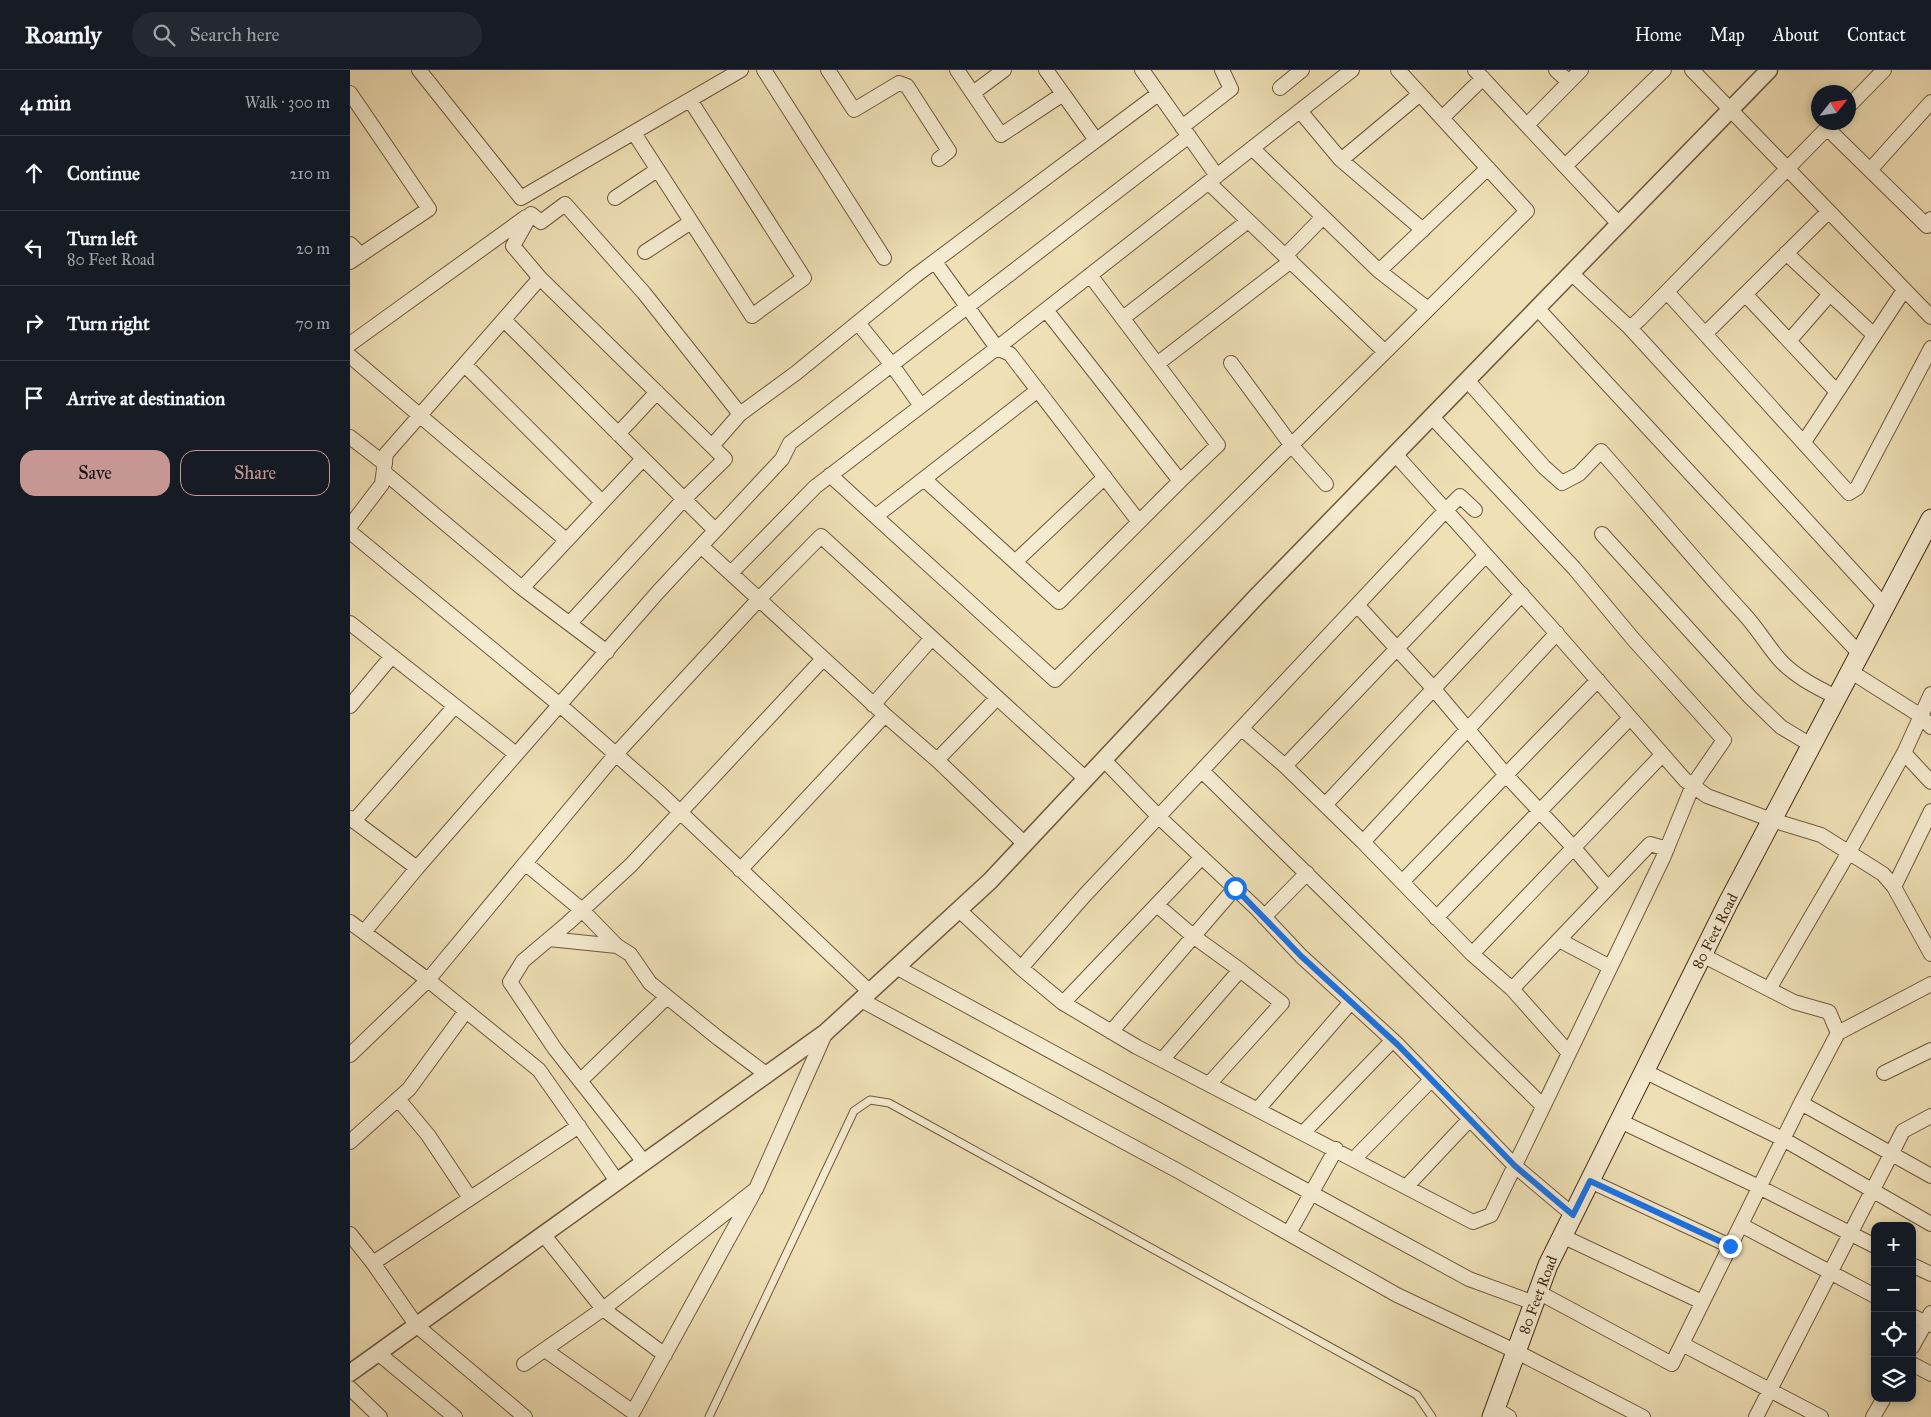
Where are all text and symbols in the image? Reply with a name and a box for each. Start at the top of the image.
search box [132,12,482,57]
text: Roamly [25,20,102,50]
icon: search [150,21,178,49]
text: Search here [190,23,280,46]
text: Home [1635,24,1682,46]
text: Map [1710,24,1745,46]
text: About [1773,24,1819,46]
text: Contact [1847,24,1906,46]
north arrow [1811,85,1856,130]
text: 4 min [20,90,71,116]
text: Walk · 300 m [245,93,330,112]
icon: ahead [20,159,48,187]
text: Continue [67,162,140,185]
text: 210 m [290,164,330,183]
text: Turn left [67,227,137,250]
icon: left [20,234,48,262]
text: 20 m [296,239,330,258]
text: 80 Feet Road [67,250,155,269]
icon: right [20,309,48,337]
text: Turn right [67,312,150,335]
text: 70 m [295,314,330,333]
icon: arrive [20,384,48,412]
text: Arrive at destination [67,387,225,410]
button: Save [20,450,170,496]
button: Share [180,450,330,496]
route start [1224,877,1247,900]
street label: 80 Feet Road [1688,890,1742,972]
map controls [1871,1222,1916,1402]
button: + [1871,1222,1916,1267]
route end [1719,1235,1742,1258]
street label: 80 Feet Road [1515,1253,1561,1337]
button: − [1871,1267,1916,1312]
button: locate [1871,1312,1916,1357]
button: layers [1871,1357,1916,1402]

